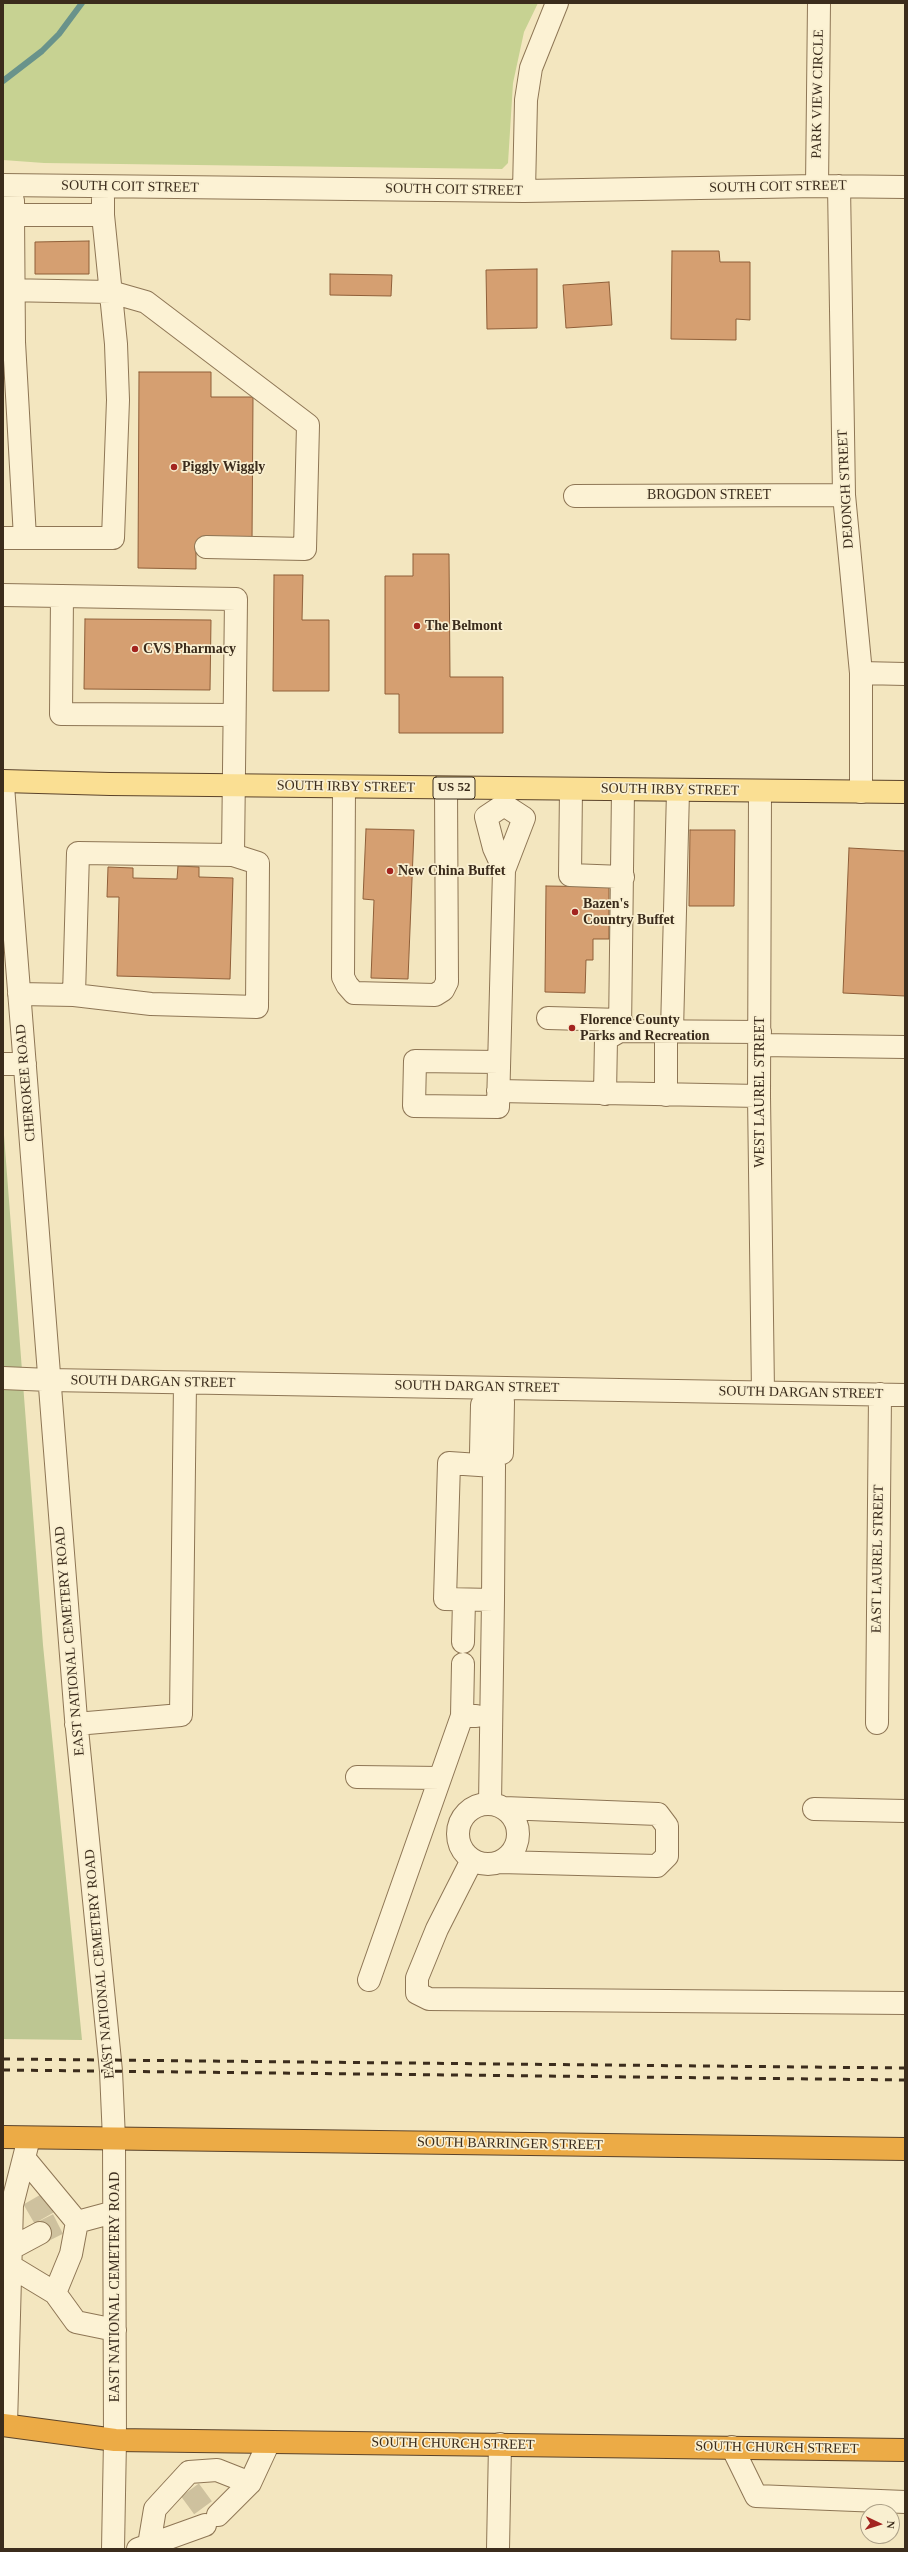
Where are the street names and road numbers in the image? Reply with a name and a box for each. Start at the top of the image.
street label: PARK VIEW CIRCLE [808,29,828,159]
street label: SOUTH COIT STREET [61,177,199,197]
street label: SOUTH COIT STREET [709,177,847,197]
street label: SOUTH COIT STREET [385,180,523,200]
street label: DEJONGH STREET [834,429,858,549]
street label: BROGDON STREET [647,487,771,503]
street label: SOUTH IRBY STREET [277,777,415,797]
road number: US 52 [433,777,475,799]
street label: SOUTH IRBY STREET [601,780,739,800]
street label: WEST LAUREL STREET [752,1016,768,1168]
street label: CHEROKEE ROAD [12,1024,40,1142]
street label: SOUTH DARGAN STREET [70,1372,236,1392]
street label: SOUTH DARGAN STREET [394,1377,560,1397]
street label: SOUTH DARGAN STREET [718,1383,884,1403]
street label: EAST LAUREL STREET [868,1485,888,1633]
street label: EAST NATIONAL CEMETERY ROAD [52,1525,88,1757]
street label: EAST NATIONAL CEMETERY ROAD [82,1848,118,2080]
street label: SOUTH BARRINGER STREET [417,2134,603,2154]
street label: EAST NATIONAL CEMETERY ROAD [107,2172,123,2402]
street label: SOUTH CHURCH STREET [371,2434,535,2454]
street label: SOUTH CHURCH STREET [695,2438,859,2458]

